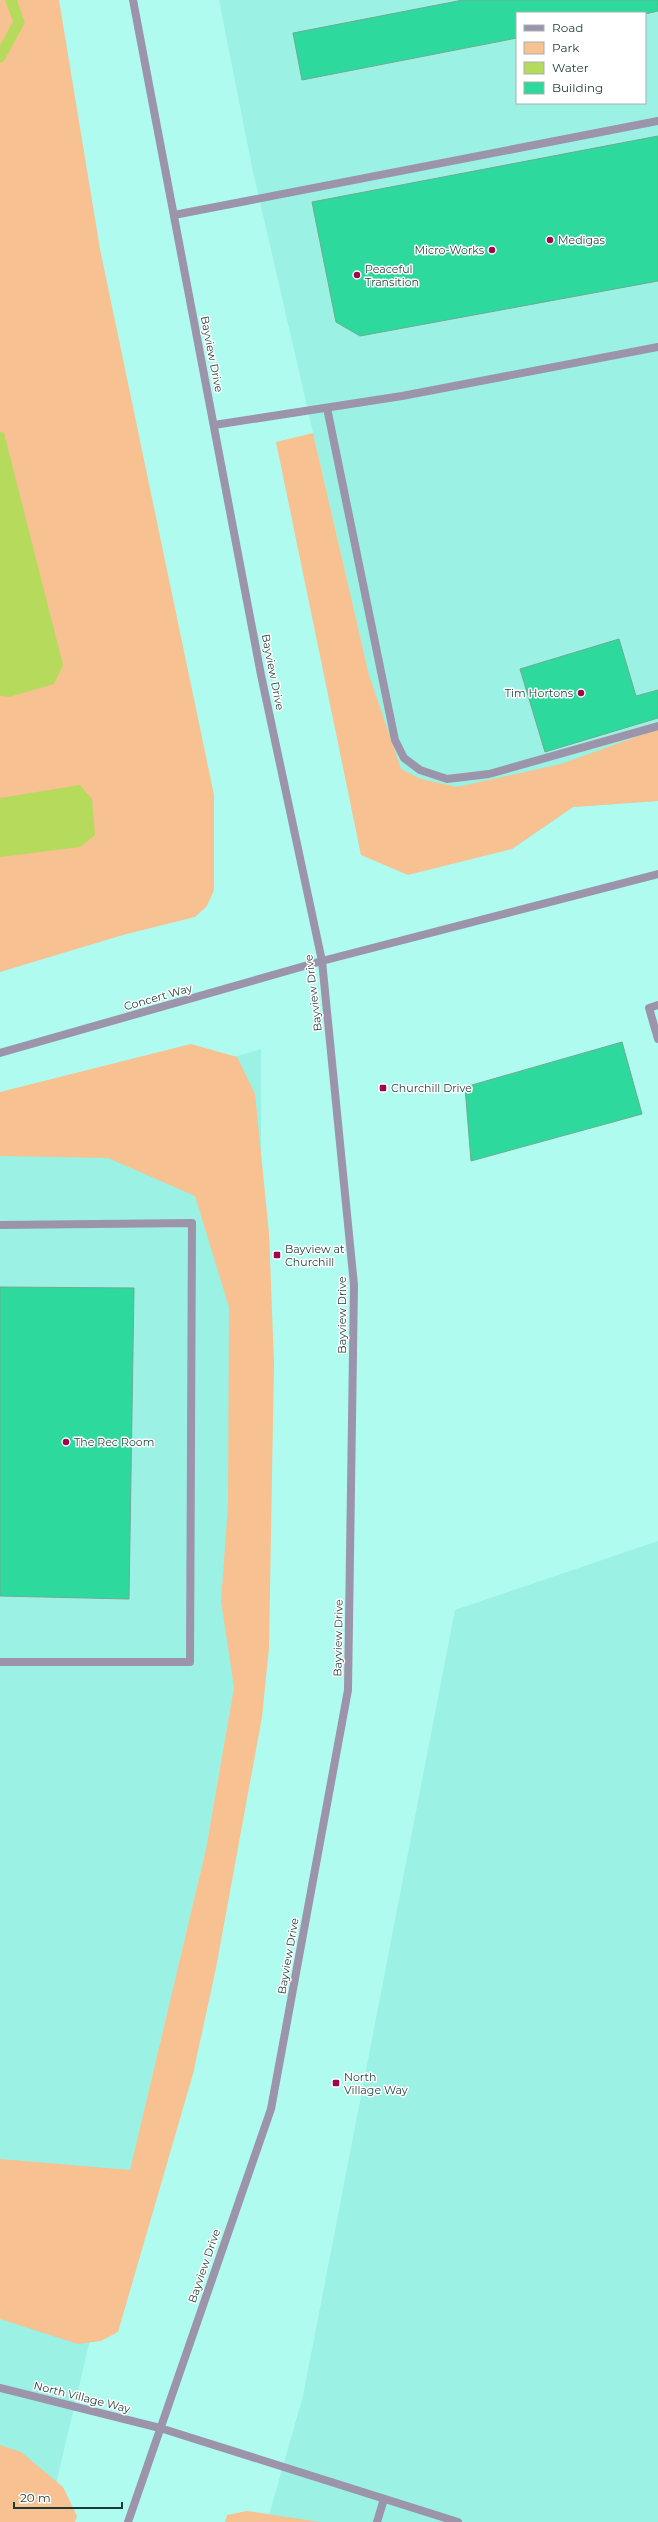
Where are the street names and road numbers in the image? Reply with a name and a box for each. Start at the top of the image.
street label: Bayview Drive [198,315,226,394]
street label: Bayview Drive [259,633,287,712]
street label: Bayview Drive [301,953,325,1032]
street label: Concert Way [122,981,194,1013]
street label: Bayview Drive [335,1276,349,1354]
street label: Bayview Drive [330,1599,346,1677]
street label: Bayview Drive [274,1916,302,1995]
street label: Bayview Drive [185,2227,223,2305]
street label: North Village Way [32,2378,132,2416]

